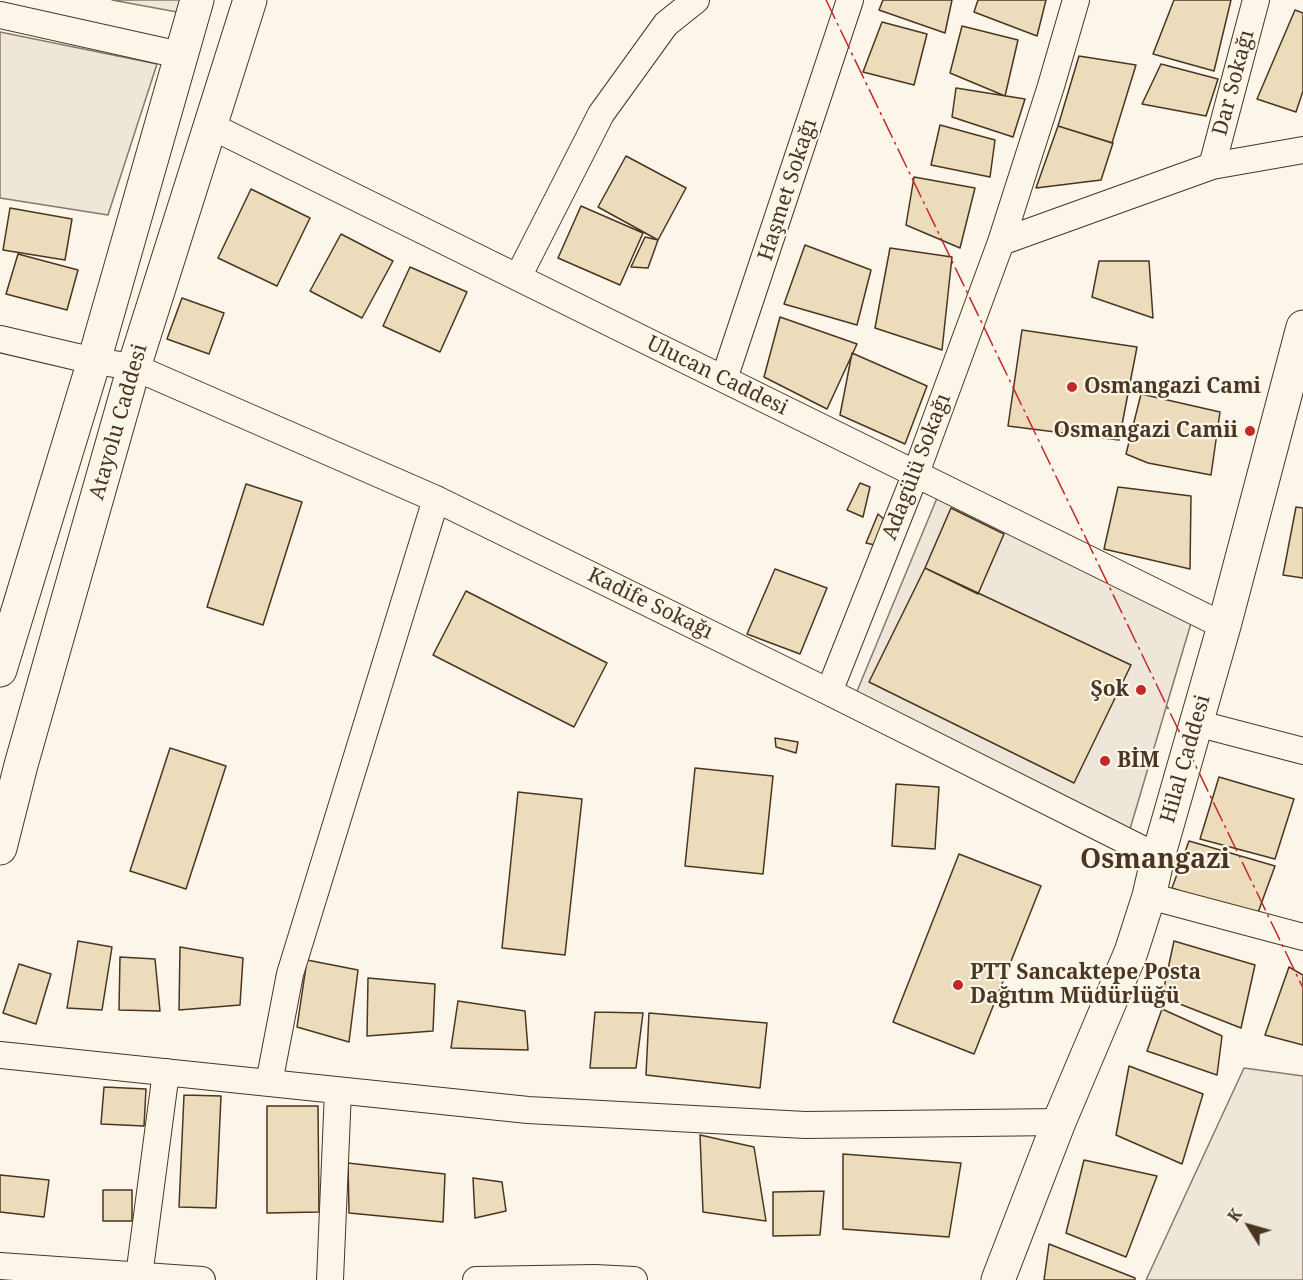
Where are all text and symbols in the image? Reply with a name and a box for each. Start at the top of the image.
street label: Dar Sokağı [1208,28,1260,138]
street label: Haşmet Sokağı [753,116,823,264]
street label: Ulucan Caddesi [642,331,792,421]
street label: Atayolu Caddesi [85,341,153,503]
place label: Osmangazi Cami [1084,374,1261,400]
marker: Osmangazi Cami [1065,380,1079,394]
street label: Adagülü Sokağı [878,390,956,544]
place label: Osmangazi Camii [1054,418,1238,444]
marker: Osmangazi Camii [1243,424,1257,438]
street label: Kadife Sokağı [583,563,717,645]
place label: Şok [1091,677,1129,703]
marker: Şok [1134,683,1148,697]
street label: Hilal Caddesi [1156,692,1216,826]
place label: BİM [1117,748,1160,774]
marker: BİM [1098,754,1112,768]
district label: Osmangazi [1080,844,1230,876]
place label: PTT Sancaktepe Posta Dağıtım Müdürlüğü [970,960,1201,1010]
marker: PTT Sancaktepe Posta Dağıtım Müdürlüğü [951,978,965,992]
north arrow [1219,1196,1279,1256]
text: K [1222,1204,1247,1226]

